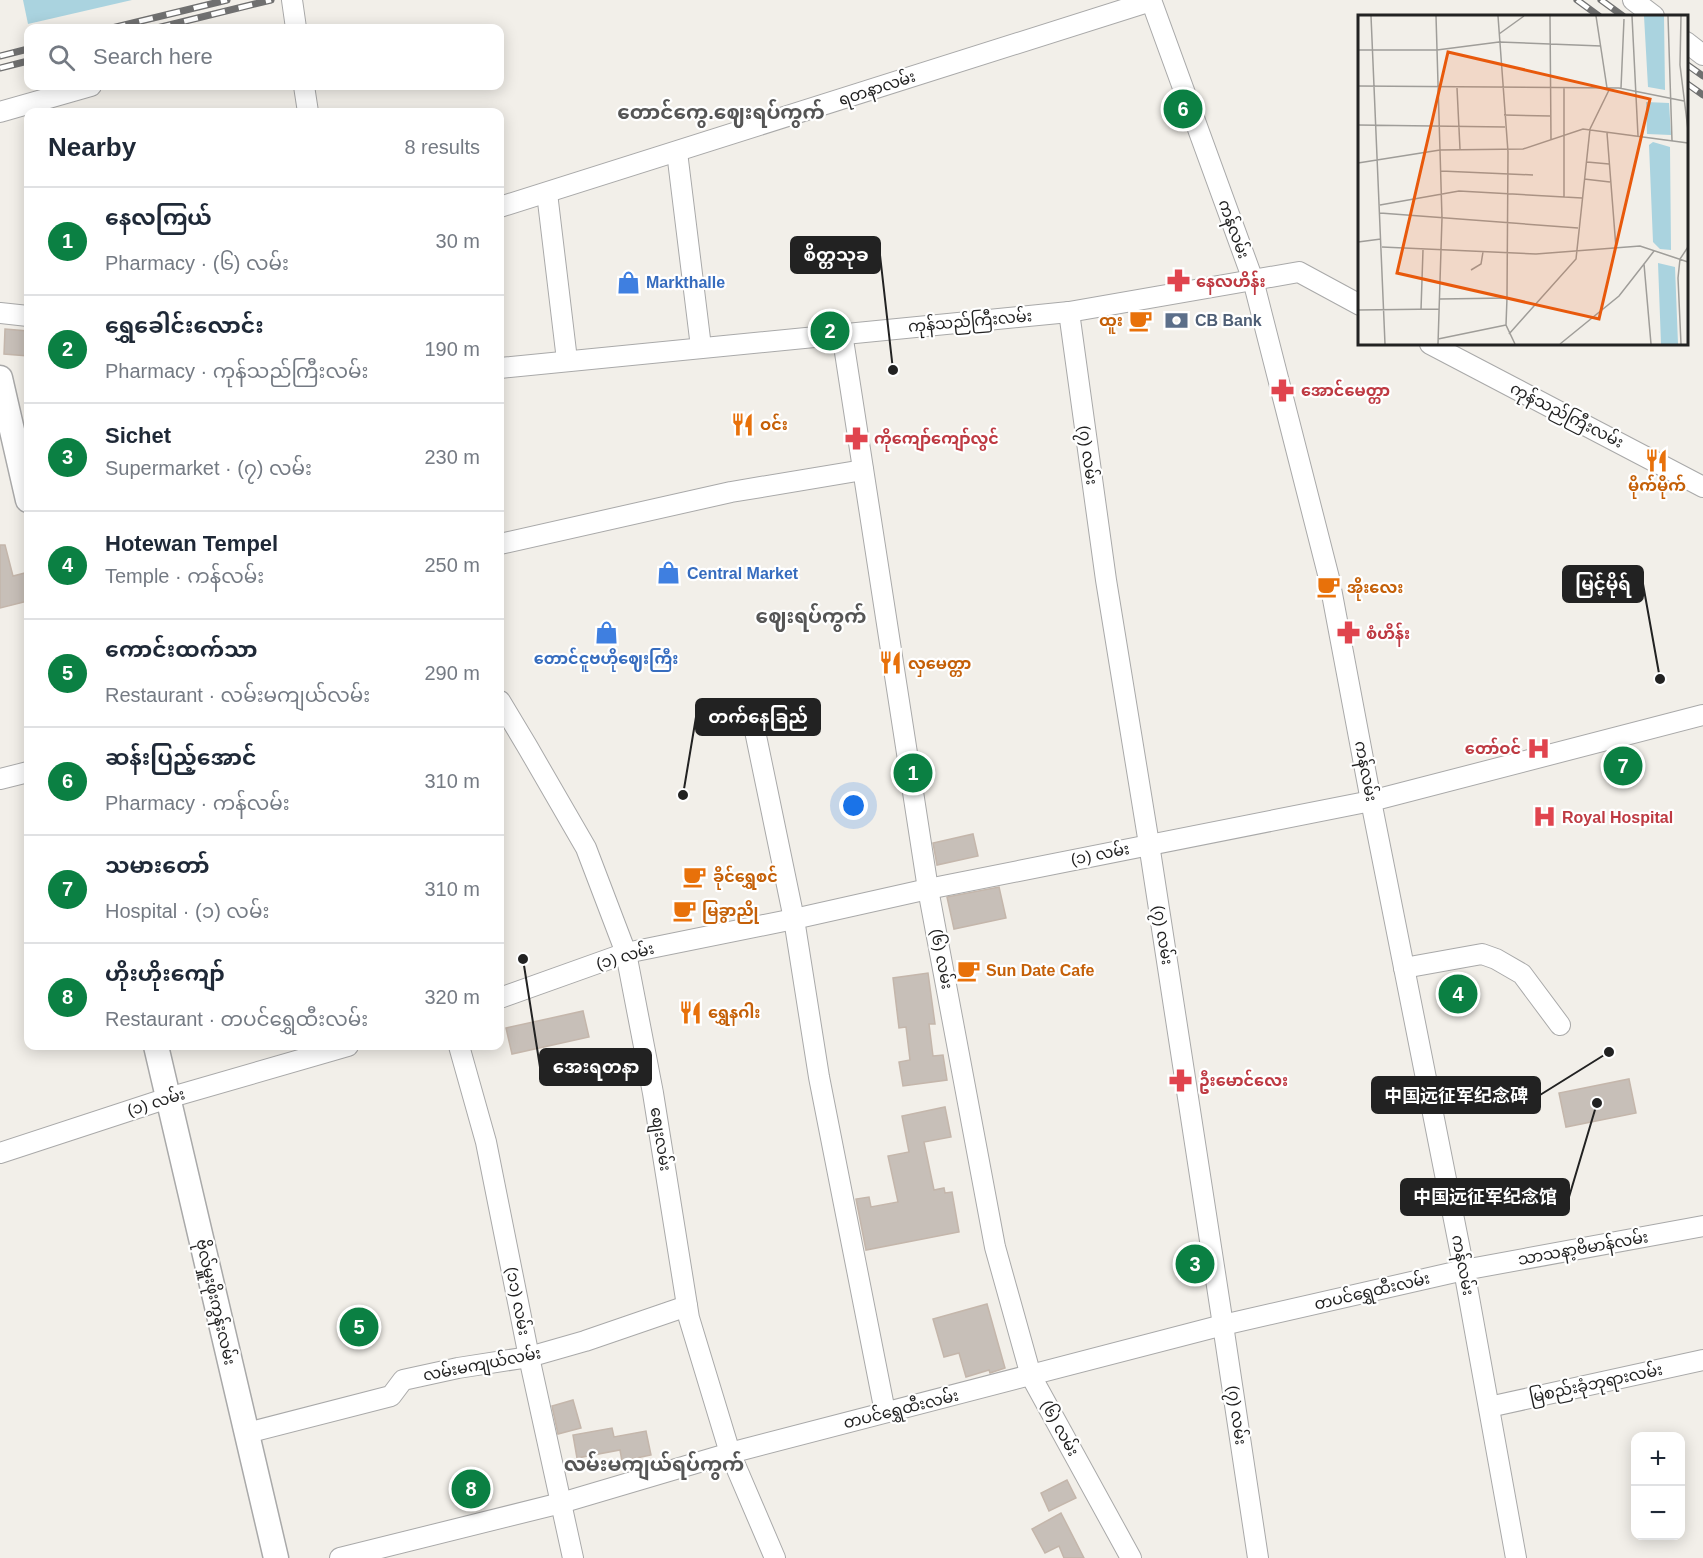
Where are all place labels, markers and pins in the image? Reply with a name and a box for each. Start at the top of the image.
pin: 6 [1164,86,1202,132]
callout: စိတ္တသုခ [791,237,880,273]
pharmacy icon: နေလဟိန်း [1165,268,1191,294]
shop icon: Markthalle [615,269,641,295]
place label: နေလဟိန်း [1196,270,1266,295]
place label: Markthalle [646,274,725,291]
cafe icon: ထူး [1128,307,1154,333]
bank icon: CB Bank [1164,307,1190,333]
pin: 2 [810,308,850,354]
place label: ထူး [1099,312,1123,334]
place label: CB Bank [1195,312,1262,329]
pharmacy icon: အောင်မေတ္တာ [1270,377,1296,403]
place label: အောင်မေတ္တာ [1301,379,1390,404]
restaurant icon: ဝင်း [729,411,755,437]
place label: ဝင်း [760,413,788,433]
pharmacy icon: ကိုကျော်ကျော်လွင် [843,425,869,451]
place label: ကိုကျော်ကျော်လွင် [874,427,999,452]
restaurant icon: မိုက်မိုက် [1644,447,1670,473]
place label: မိုက်မိုက် [1628,474,1686,499]
shop icon: Central Market [656,560,682,586]
place label: Central Market [687,565,799,582]
callout: မြင့်မိုရ် [1563,566,1643,602]
cafe icon: အိုးလေး [1316,574,1342,600]
place label: အိုးလေး [1347,577,1403,601]
shop icon: တောင်ငူဗဟိုဈေးကြီး [593,620,619,646]
pharmacy icon: စံဟိန်း [1335,620,1361,646]
place label: စံဟိန်း [1366,622,1410,647]
place label: တောင်ငူဗဟိုဈေးကြီး [534,647,678,672]
restaurant icon: လှမေတ္တာ [877,650,903,676]
place label: လှမေတ္တာ [908,655,971,677]
callout: တက်နေခြည် [696,699,820,735]
hospital icon: တော်ဝင် [1526,735,1552,761]
place label: တော်ဝင် [1465,737,1521,757]
pin: 7 [1604,744,1642,789]
pin: 1 [894,750,932,796]
hospital icon: Royal Hospital [1531,804,1557,830]
place label: Royal Hospital [1562,809,1673,826]
cafe icon: ခိုင်ရွှေစင် [682,863,708,889]
place label: ခိုင်ရွှေစင် [713,865,778,890]
cafe icon: မြခွာညို [671,897,697,923]
place label: မြခွာညို [702,900,760,924]
cafe icon: Sun Date Cafe [955,957,981,983]
place label: Sun Date Cafe [986,962,1095,979]
pin: 4 [1438,972,1478,1016]
restaurant icon: ရွှေနဂါး [677,999,703,1025]
place label: ရွှေနဂါး [708,1002,760,1026]
callout: အေးရတနာ [540,1049,651,1085]
pharmacy icon: ဦးမောင်လေး [1168,1067,1194,1093]
place label: ဦးမောင်လေး [1199,1069,1288,1094]
callout: 中国远征军纪念碑 [1372,1077,1540,1113]
callout: 中国远征军纪念馆 [1401,1179,1569,1215]
pin: 3 [1176,1242,1214,1286]
pin: 5 [340,1304,378,1350]
pin: 8 [452,1466,490,1512]

